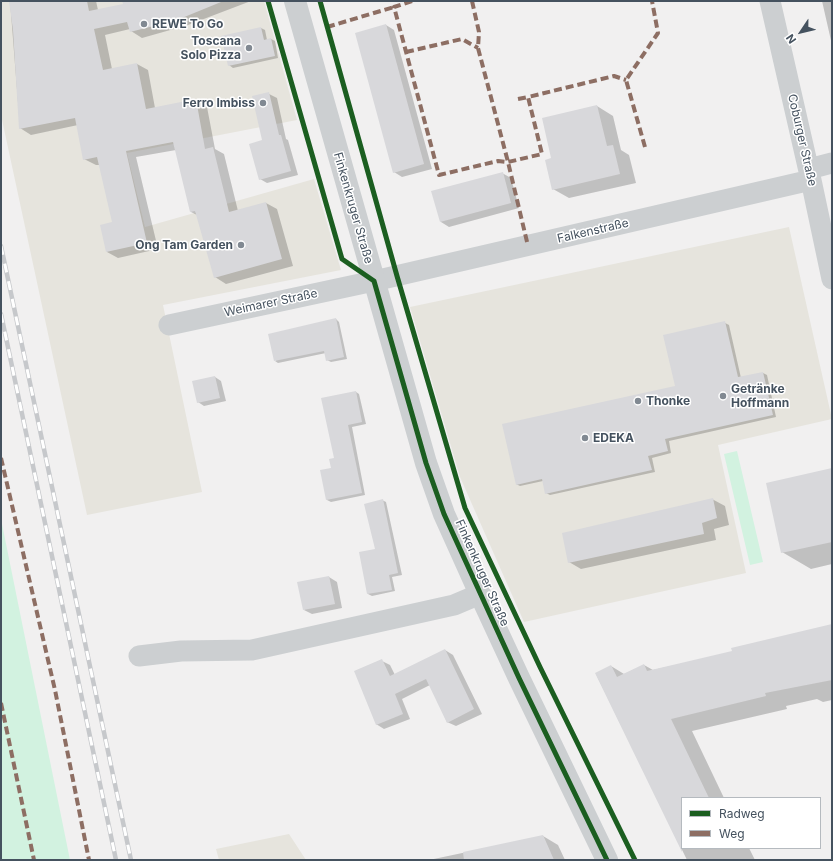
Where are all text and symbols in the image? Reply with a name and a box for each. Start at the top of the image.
north arrow [781,12,821,52]
place label: REWE To Go [152,17,223,31]
marker: REWE To Go [139,19,149,29]
text: N [783,31,799,46]
place label: Toscana Solo Pizza [181,34,241,62]
marker: Toscana Solo Pizza [244,43,254,53]
street label: Coburger Straße [784,92,820,188]
place label: Ferro Imbiss [183,96,255,110]
marker: Ferro Imbiss [258,98,268,108]
street label: Finkenkruger Straße [330,151,376,265]
street label: Falkenstraße [556,216,630,246]
place label: Ong Tam Garden [135,238,233,252]
marker: Ong Tam Garden [236,240,246,250]
street label: Weimarer Straße [223,286,319,320]
place label: Getränke Hoffmann [731,382,789,410]
marker: Getränke Hoffmann [718,391,728,401]
place label: Thonke [646,394,690,408]
marker: Thonke [633,396,643,406]
place label: EDEKA [593,431,634,445]
marker: EDEKA [580,433,590,443]
street label: Finkenkruger Straße [452,517,512,629]
legend [681,797,821,849]
text: Radweg [719,806,765,821]
text: Weg [719,826,745,841]

